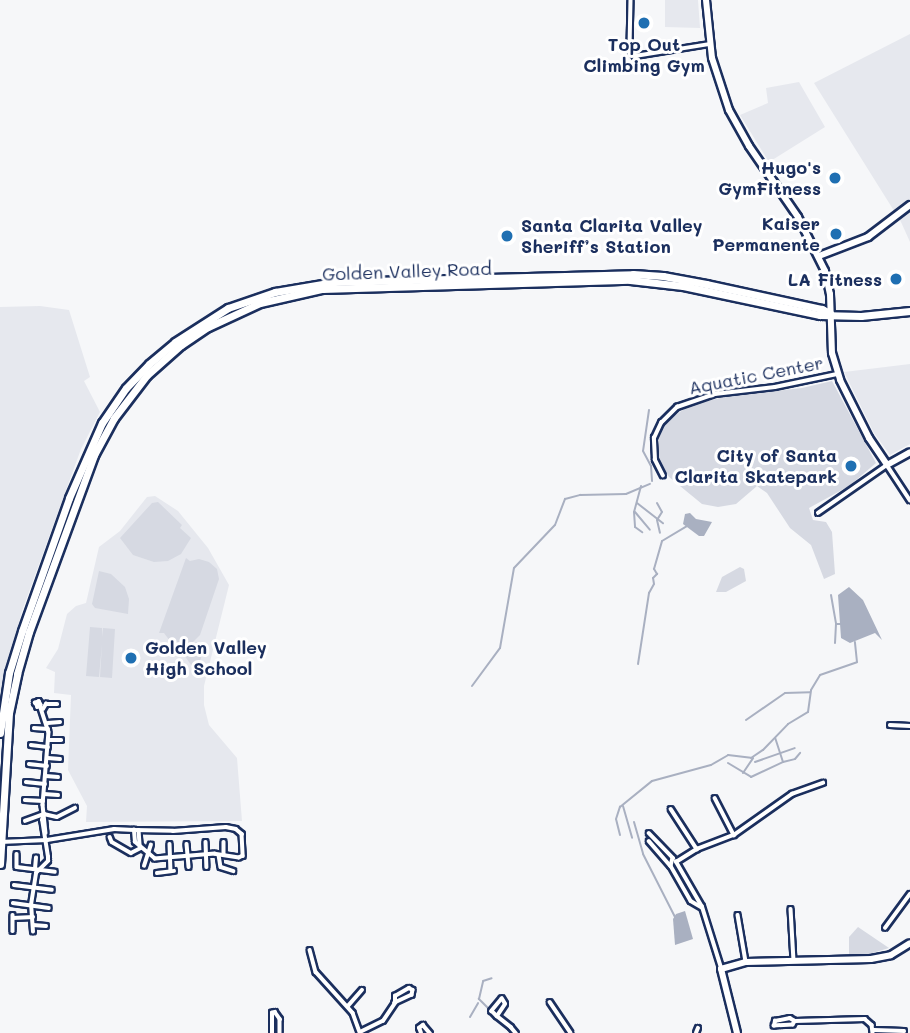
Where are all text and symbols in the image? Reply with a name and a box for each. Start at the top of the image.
marker: Top Out Climbing Gym [636,15,652,31]
place label: Top Out Climbing Gym [583,34,705,76]
place label: Hugo's GymFitness [718,157,821,200]
marker: Hugo's GymFitness [827,170,843,186]
place label: Kaiser Permanente [712,213,820,256]
place label: Santa Clarita Valley Sheriff’s Station [521,215,703,258]
marker: Kaiser Permanente [826,224,846,244]
marker: Santa Clarita Valley Sheriff’s Station [499,228,515,244]
street label: Golden Valley Road [322,257,492,285]
place label: LA Fitness [788,268,882,290]
marker: LA Fitness [888,271,904,287]
street label: Aquatic Center [687,351,825,399]
place label: City of Santa Clarita Skatepark [675,445,837,488]
marker: City of Santa Clarita Skatepark [843,458,859,474]
place label: Golden Valley High School [145,637,267,680]
marker: Golden Valley High School [123,650,139,666]

